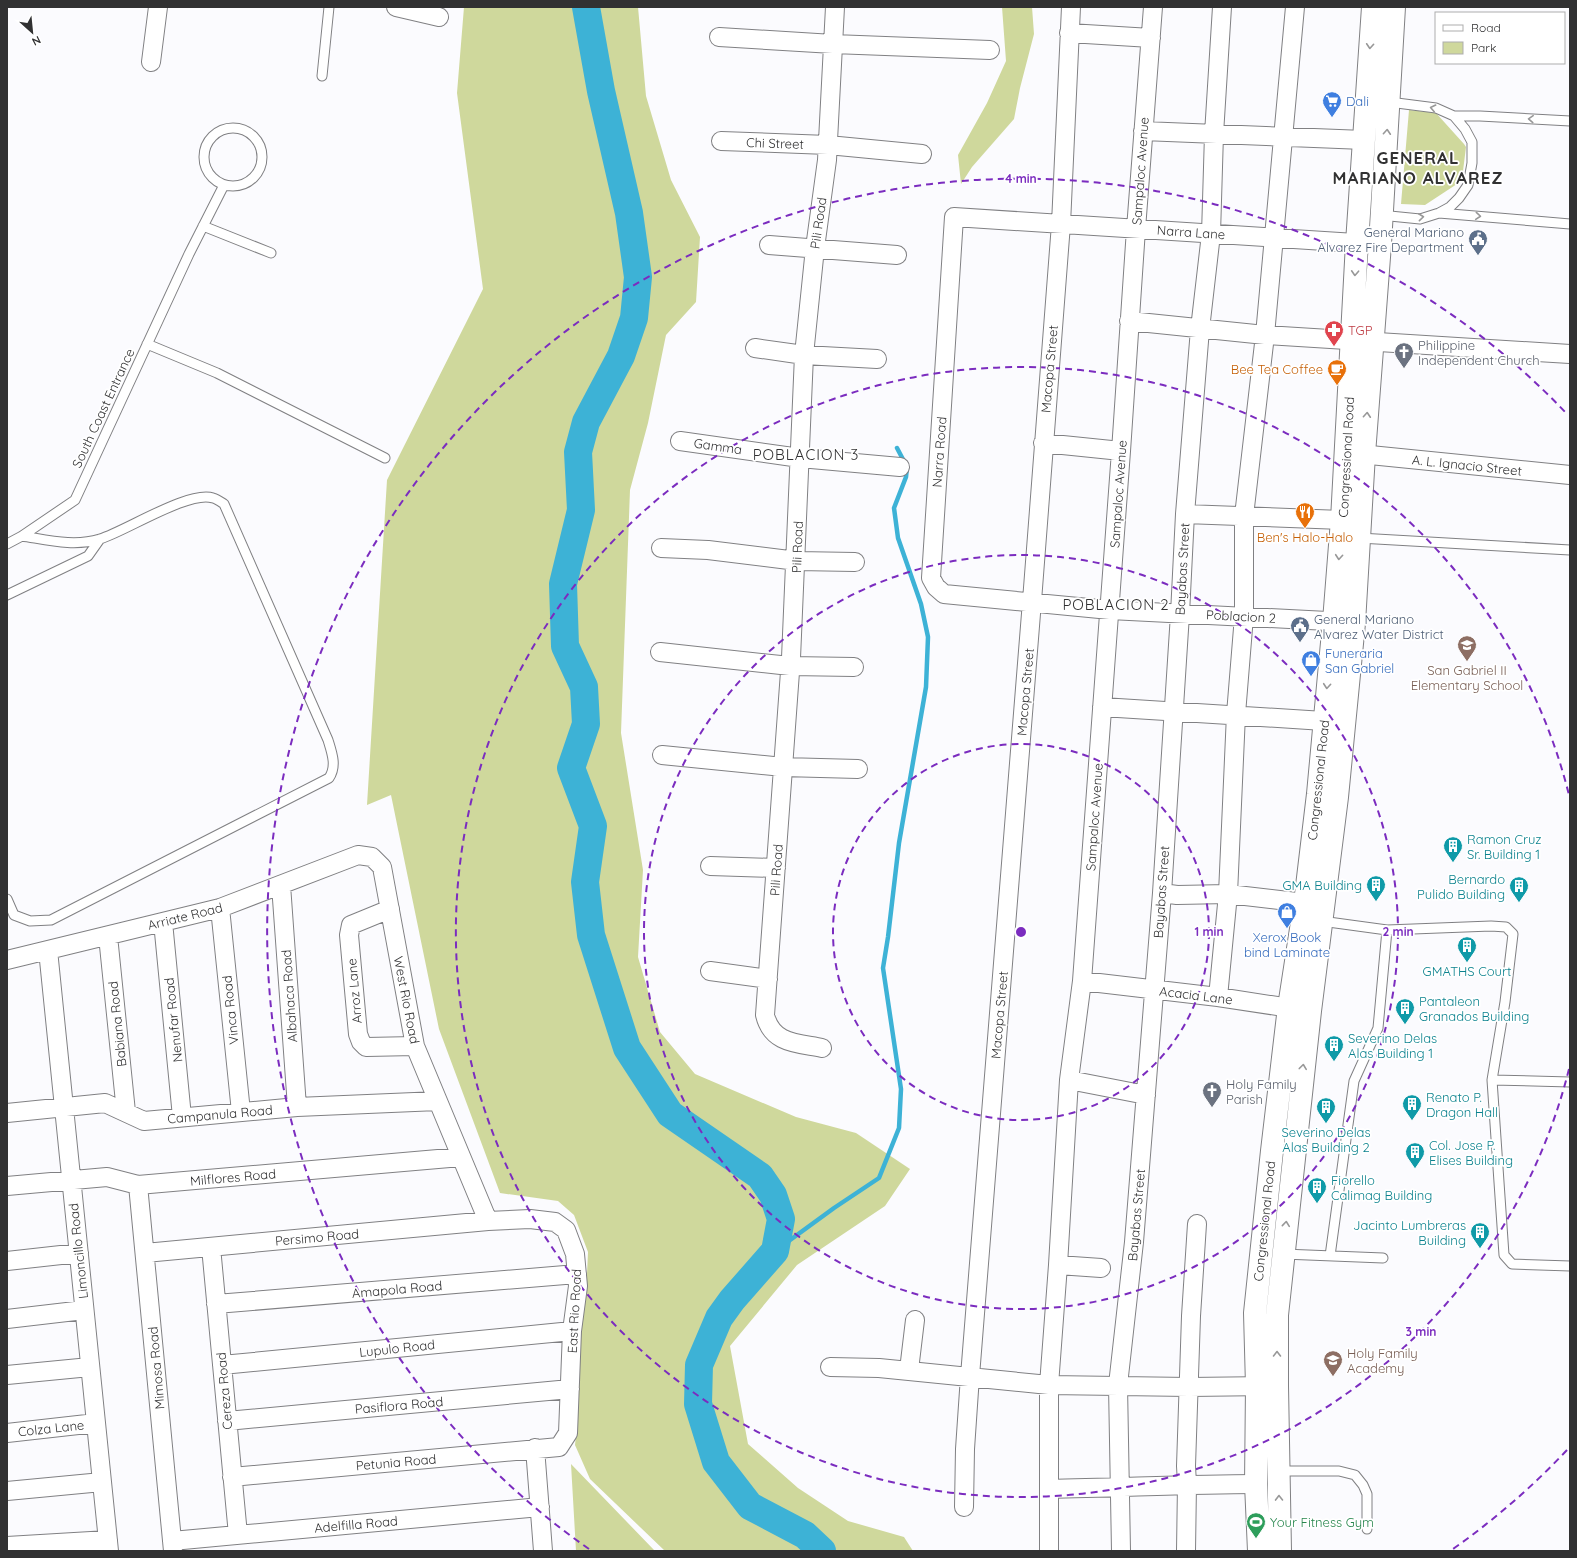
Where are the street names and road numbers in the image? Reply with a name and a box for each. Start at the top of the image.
street label: Sampaloc Avenue [1128,116,1152,226]
street label: Chi Street [746,134,804,152]
street label: Pili Road [806,196,830,250]
street label: Narra Lane [1156,222,1226,242]
street label: Macopa Street [1037,324,1061,414]
street label: South Coast Entrance [68,346,138,470]
street label: Congressional Road [1335,396,1357,518]
street label: Narra Road [929,416,949,488]
street label: Gamma [693,435,743,457]
street label: Sampaloc Avenue [1106,439,1130,549]
street label: A. L. Ignacio Street [1411,451,1523,479]
street label: Pili Road [788,521,806,573]
street label: Bayabas Street [1172,522,1192,616]
street label: Poblacion 2 [1206,606,1276,626]
street label: Macopa Street [1013,647,1037,737]
street label: Congressional Road [1304,719,1332,841]
street label: Sampaloc Avenue [1082,762,1106,872]
street label: Pili Road [766,843,786,897]
street label: Bayabas Street [1150,845,1172,939]
street label: Arriate Road [146,899,224,933]
street label: Albahaca Road [278,949,300,1043]
street label: West Rio Road [391,955,423,1045]
street label: Arroz Lane [343,958,365,1024]
street label: Macopa Street [987,970,1011,1060]
street label: Vinca Road [218,975,242,1045]
street label: Nenufar Road [161,977,185,1063]
street label: Babiana Road [105,980,129,1068]
street label: Acacia Lane [1158,983,1234,1007]
street label: Campanula Road [167,1101,273,1127]
street label: Congressional Road [1250,1160,1278,1282]
street label: Milflores Road [189,1165,277,1189]
street label: Bayabas Street [1124,1168,1148,1262]
street label: Limoncillo Road [65,1202,91,1300]
street label: Persimo Road [274,1225,360,1249]
street label: East Rio Road [564,1268,584,1354]
street label: Amapola Road [351,1277,443,1301]
street label: Mimosa Road [144,1326,168,1410]
street label: Lupulo Road [358,1336,436,1360]
street label: Cereza Road [213,1352,235,1430]
street label: Pasiflora Road [354,1393,444,1417]
street label: Colza Lane [17,1417,85,1439]
street label: Petunia Road [355,1451,437,1473]
street label: Adelfilla Road [314,1512,398,1536]

